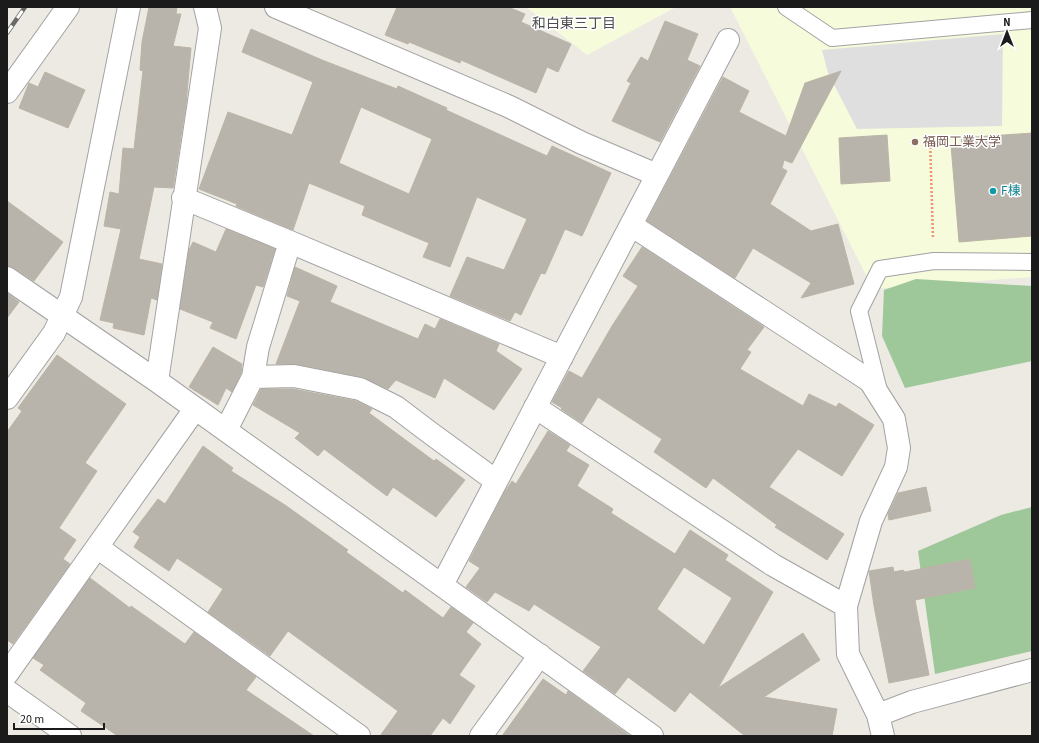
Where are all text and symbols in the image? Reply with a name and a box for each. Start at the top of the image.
north arrow [987,12,1027,52]
district label: 和白東三丁目 [532,14,616,34]
text: N [1003,15,1011,30]
place label: 福岡工業大学 [923,133,1001,151]
marker: 福岡工業大学 [910,137,920,147]
place label: F棟 [1001,182,1020,200]
marker: F棟 [988,186,998,196]
scale bar [14,705,104,731]
text: 20 m [20,711,44,728]

